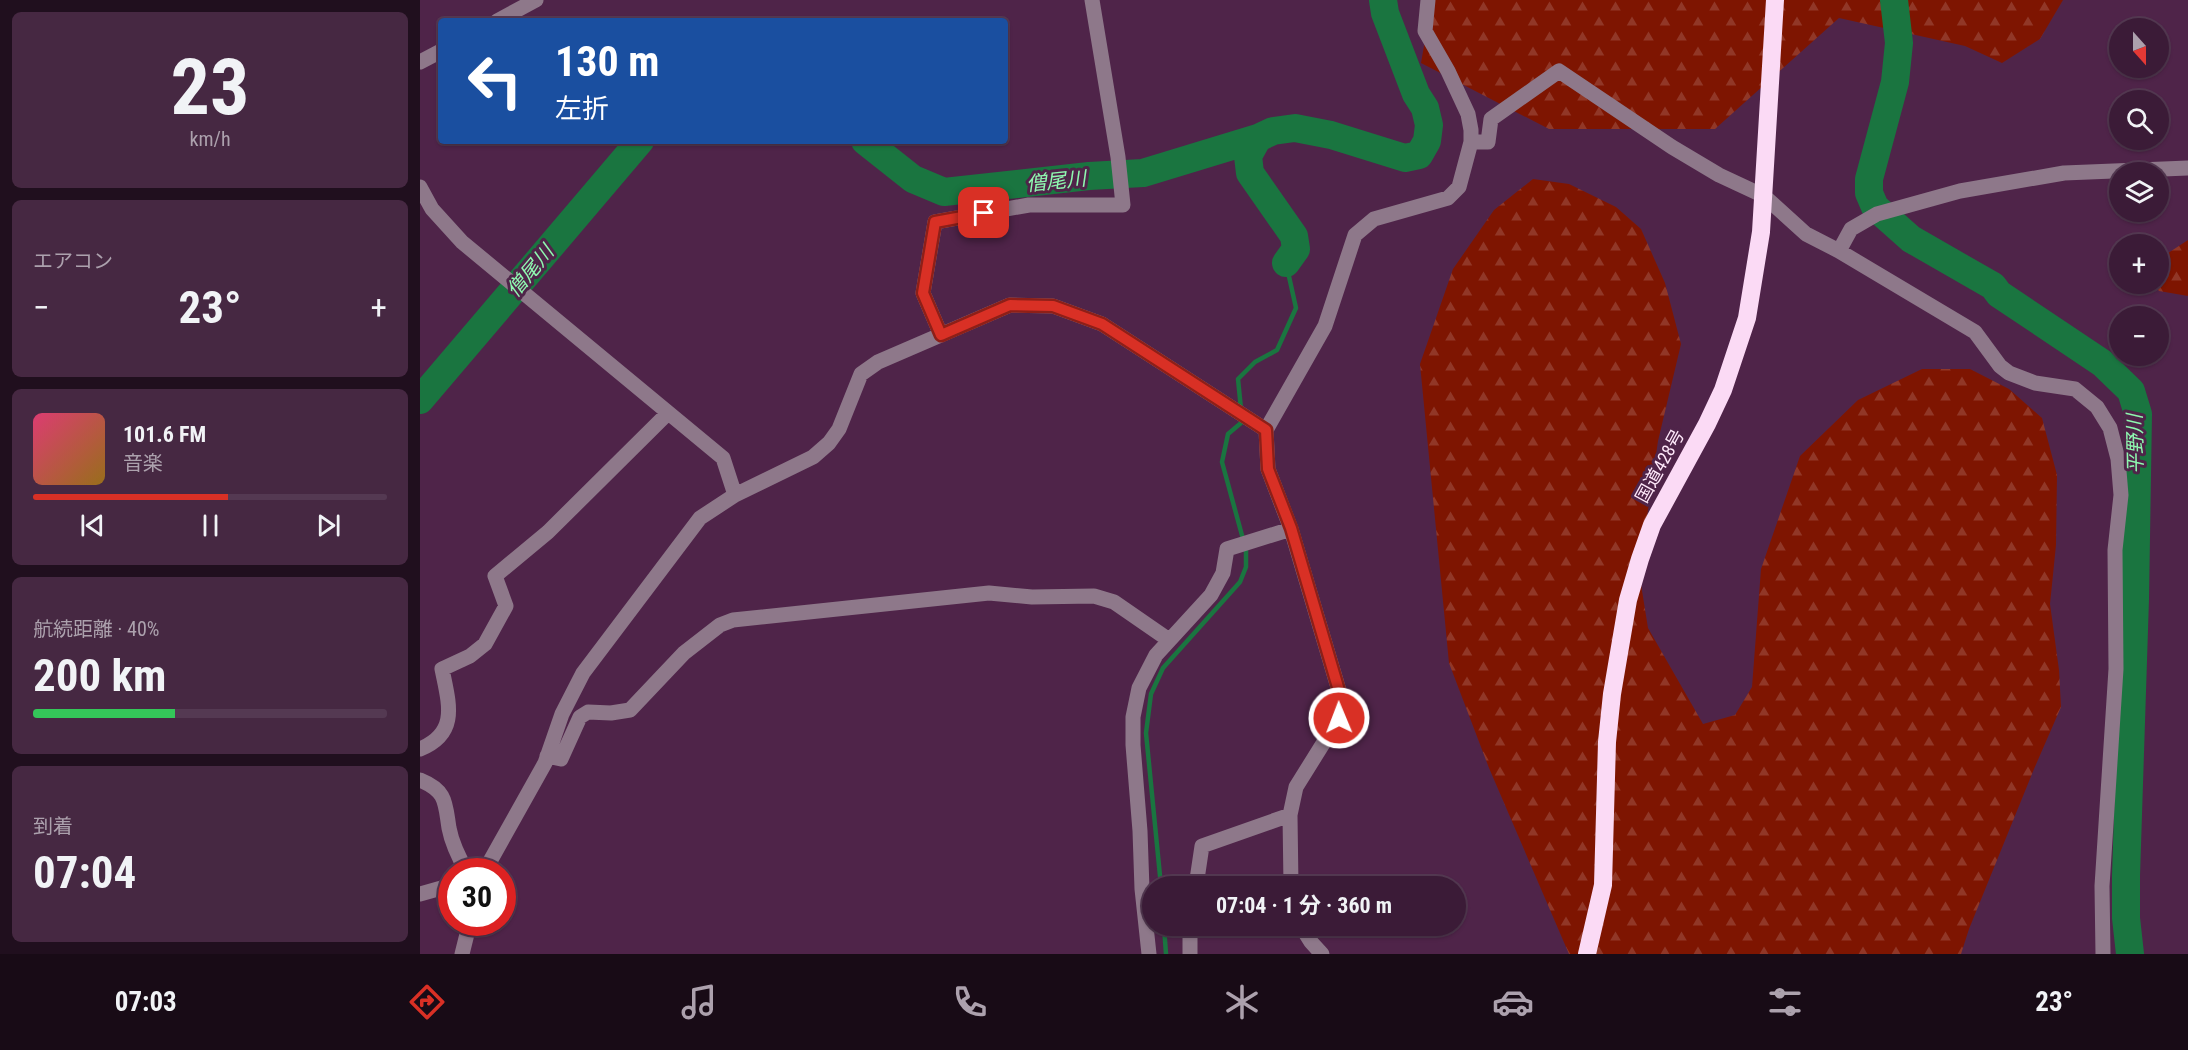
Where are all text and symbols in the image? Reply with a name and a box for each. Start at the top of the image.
north arrow [2109,18,2169,78]
map controls [2109,18,2169,366]
text: 130 m [555,37,660,86]
text: 23 [171,42,249,133]
icon: left [456,42,534,120]
button: search [2109,90,2169,150]
text: 左折 [555,93,609,125]
text: km/h [189,127,231,151]
button: layers [2109,162,2169,222]
water label: 僧尾川 [1025,166,1089,196]
pin [958,187,1009,238]
icon: arrive [967,196,1000,229]
button: + [2109,234,2169,294]
water label: 僧尾川 [502,239,560,302]
text: エアコン [33,249,113,273]
text: 23° [179,281,242,334]
text: − [33,288,50,327]
text: + [371,288,387,327]
button: − [2109,306,2169,366]
water label: 平野川 [2122,412,2148,474]
text: 101.6 FM [123,422,206,447]
street label: 国道428号 [1631,425,1688,506]
text: 音楽 [123,451,163,475]
icon: previous [76,509,109,542]
icon: pause [194,509,227,542]
icon: next [312,509,345,542]
text: 航続距離 · 40% [33,617,159,641]
text: 200 km [33,649,166,702]
position arrow [1307,686,1371,750]
text: 到着 [33,814,73,838]
text: 07:04 [33,846,136,899]
speed limit sign: 30 [438,858,516,936]
text: 07:04 · 1 分 · 360 m [1216,893,1392,918]
icon: directions [406,981,448,1023]
icon: music [678,981,720,1023]
icon: phone [949,981,991,1023]
icon: climate [1221,981,1263,1023]
icon: car [1492,981,1534,1023]
icon: filters [1764,981,1806,1023]
text: 07:03 [115,986,177,1018]
text: 23° [2035,986,2073,1018]

